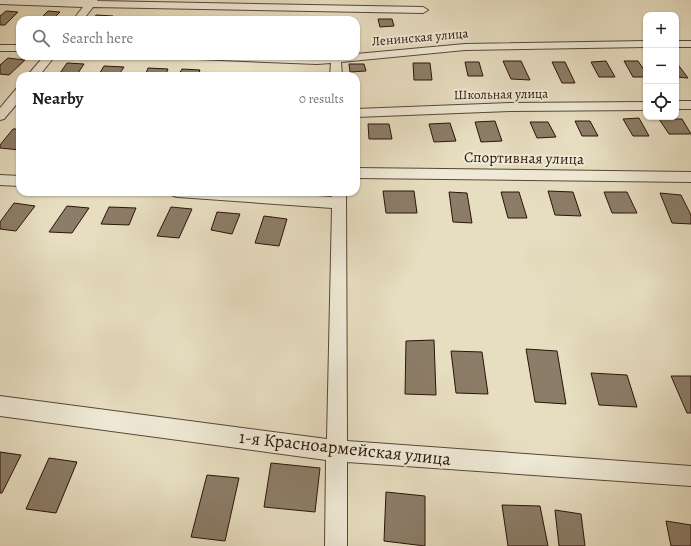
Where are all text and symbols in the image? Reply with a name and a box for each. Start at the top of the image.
map controls [643,12,679,120]
button: + [643,12,679,48]
search box [16,16,360,60]
street label: Ленинская улица [371,24,469,50]
icon: search [30,27,52,49]
text: Search here [62,28,133,48]
button: − [643,48,679,84]
button: locate [643,84,679,120]
street label: Школьная улица [454,85,548,103]
text: Nearby [32,87,83,110]
text: 0 results [299,90,344,107]
street label: Спортивная улица [464,147,584,169]
street label: 1-я Красноармейская улица [238,425,453,471]

